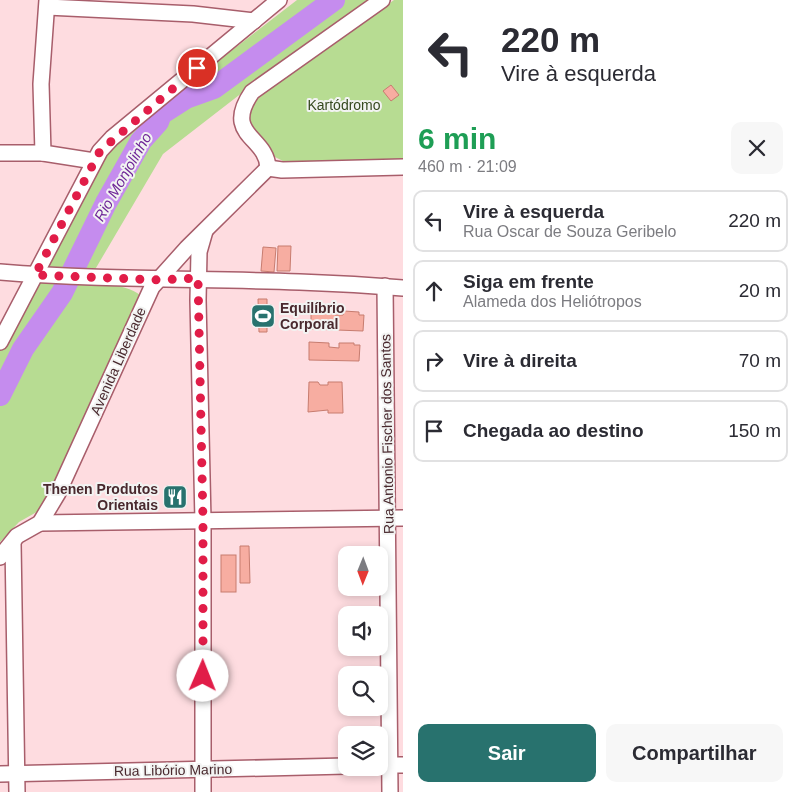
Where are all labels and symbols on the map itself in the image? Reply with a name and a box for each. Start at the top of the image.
pin [176,47,218,89]
park label: Kartódromo [307,97,381,113]
water label: Rio Monjolinho [90,130,155,224]
place label: Equilíbrio Corporal [280,300,345,332]
sports icon: Equilíbrio Corporal [250,303,276,329]
street label: Avenida Liberdade [87,304,149,417]
street label: Rua Antonio Fischer dos Santos [377,334,397,534]
place label: Thenen Produtos Orientais [43,481,158,513]
restaurant icon: Thenen Produtos Orientais [162,484,188,510]
north arrow [338,546,388,596]
position arrow [176,649,228,701]
street label: Rua Libório Marino [114,761,232,779]

